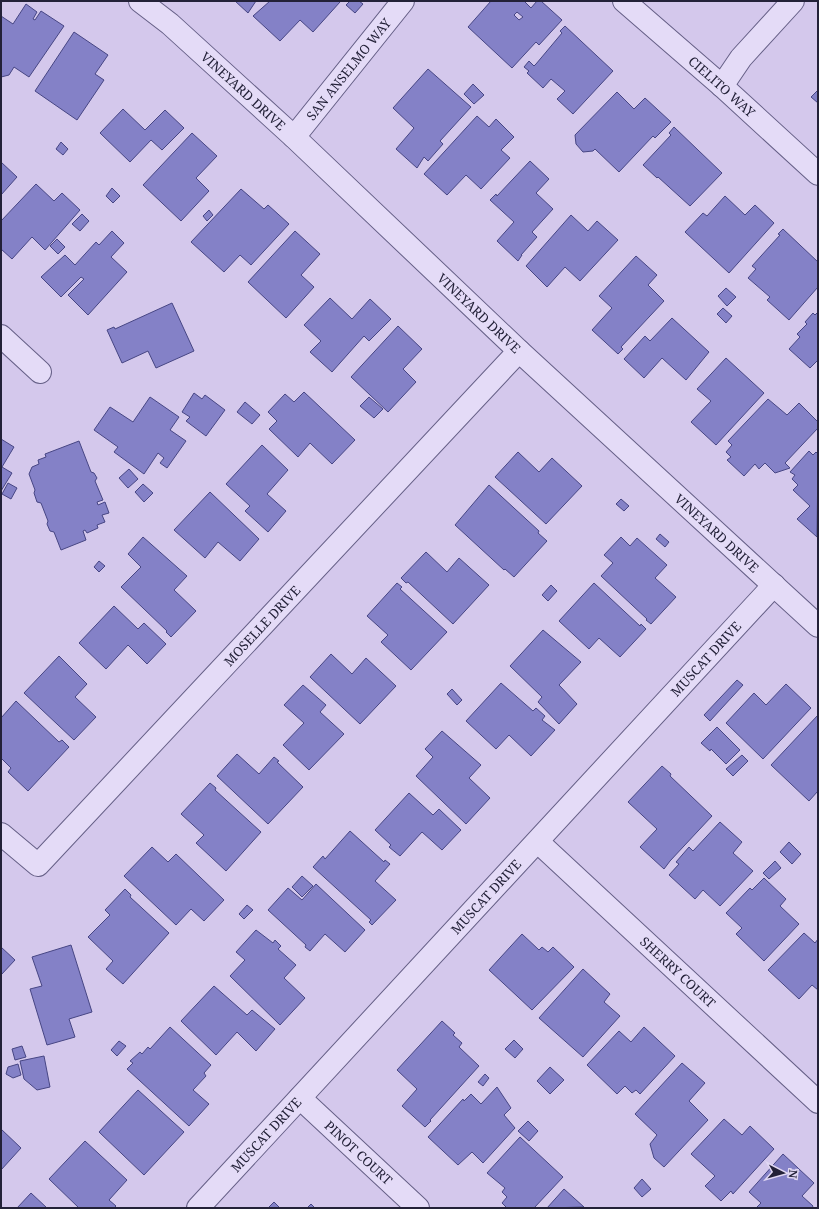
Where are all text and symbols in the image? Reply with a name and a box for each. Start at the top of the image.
street label: SAN ANSELMO WAY [302,14,395,124]
street label: VINEYARD DRIVE [197,48,290,134]
street label: CIELITO WAY [685,52,760,122]
street label: VINEYARD DRIVE [433,269,525,357]
street label: VINEYARD DRIVE [671,490,763,576]
street label: MOSELLE DRIVE [220,581,304,670]
street label: MUSCAT DRIVE [667,617,745,700]
street label: MUSCAT DRIVE [447,855,525,938]
street label: SHERRY COURT [636,932,720,1012]
street label: MUSCAT DRIVE [227,1093,305,1176]
street label: PINOT COURT [321,1116,396,1189]
north arrow [763,1153,803,1193]
text: N [785,1169,801,1180]

